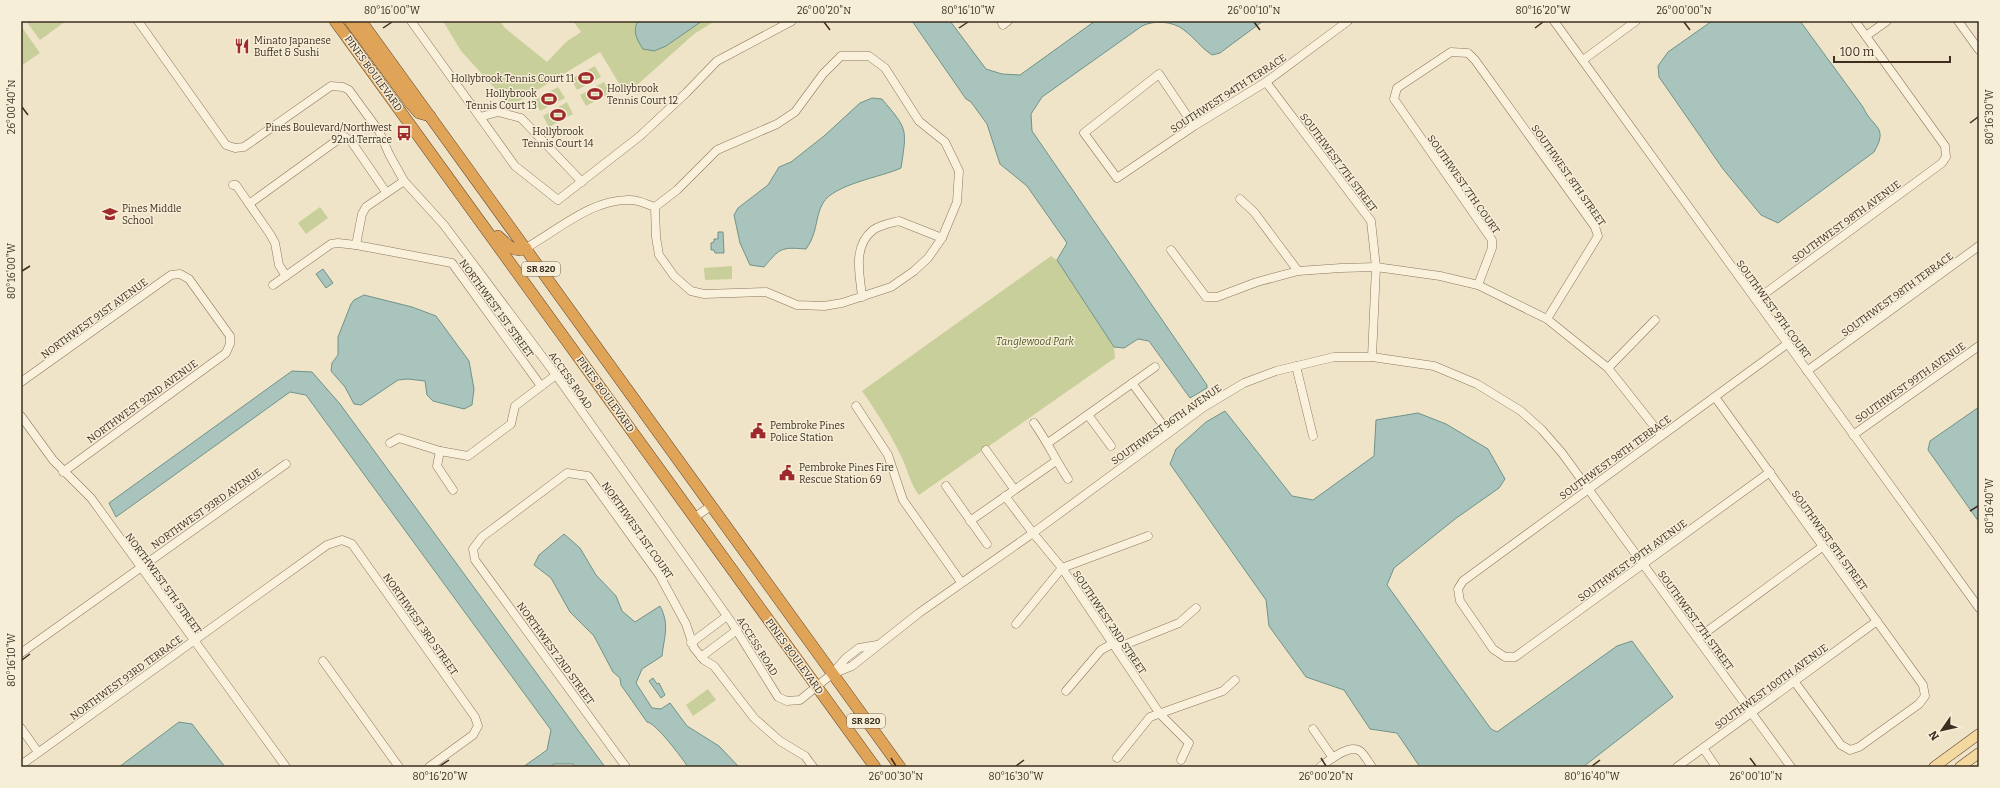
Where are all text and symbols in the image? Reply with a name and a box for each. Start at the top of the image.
text: 80°16'00"W [364,5,421,17]
text: 26°00'20"N [797,5,851,17]
text: 80°16'10"W [941,5,996,17]
text: 26°00'10"N [1228,5,1280,17]
text: 80°16'20"W [1516,5,1571,17]
text: 26°00'00"N [1656,5,1712,17]
street label: PINES BOULEVARD [342,33,405,114]
place label: Minato Japanese Buffet & Sushi [254,35,331,59]
restaurant icon: Minato Japanese Buffet & Sushi [233,37,251,55]
scale bar [1834,38,1950,64]
text: 100 m [1840,45,1875,59]
street label: SOUTHWEST 94TH TERRACE [1168,52,1289,136]
sports icon: Hollybrook Tennis Court 11 [577,69,595,87]
place label: Hollybrook Tennis Court 11 [451,73,574,85]
text: 26°00'40"N [6,80,18,134]
place label: Hollybrook Tennis Court 12 [607,83,678,107]
sports icon: Hollybrook Tennis Court 12 [586,85,604,103]
place label: Hollybrook Tennis Court 13 [466,88,537,112]
text: 80°16'30"W [1984,89,1996,145]
sports icon: Hollybrook Tennis Court 13 [540,90,558,108]
sports icon: Hollybrook Tennis Court 14 [549,106,567,124]
street label: SOUTHWEST 7TH STREET [1297,111,1379,214]
place label: Pines Boulevard/Northwest 92nd Terrace [265,122,392,146]
street label: SOUTHWEST 8TH STREET [1529,123,1608,229]
bus stop icon: Pines Boulevard/Northwest 92nd Terrace [395,124,413,142]
place label: Hollybrook Tennis Court 14 [522,126,594,150]
street label: SOUTHWEST 7TH COURT [1424,133,1502,236]
street label: SOUTHWEST 98TH AVENUE [1790,178,1903,265]
place label: Pines Middle School [122,203,182,227]
school or university icon: Pines Middle School [101,205,119,223]
text: 80°16'00"W [6,242,18,299]
street label: SOUTHWEST 98TH TERRACE [1839,250,1956,339]
street label: NORTHWEST 1ST STREET [457,257,536,360]
street label: SOUTHWEST 9TH COURT [1733,258,1813,361]
road number: SR 820 [522,262,560,276]
street label: NORTHWEST 91ST AVENUE [39,276,150,362]
park label: Tanglewood Park [996,336,1075,348]
street label: SOUTHWEST 99TH AVENUE [1853,340,1968,426]
street label: ACCESS ROAD [546,350,594,412]
street label: PINES BOULEVARD [574,354,637,435]
street label: NORTHWEST 92ND AVENUE [85,358,200,446]
street label: SOUTHWEST 96TH AVENUE [1109,382,1224,468]
street label: SOUTHWEST 98TH TERRACE [1557,413,1674,502]
place label: Pembroke Pines Police Station [770,420,845,444]
public building icon: Pembroke Pines Police Station [749,422,767,440]
place label: Pembroke Pines Fire Rescue Station 69 [799,462,894,486]
public building icon: Pembroke Pines Fire Rescue Station 69 [778,464,796,482]
street label: NORTHWEST 93RD AVENUE [149,466,264,552]
text: 80°16'40"W [1984,478,1996,534]
street label: NORTHWEST 1ST COURT [599,480,675,581]
street label: SOUTHWEST 8TH STREET [1789,488,1870,593]
street label: SOUTHWEST 99TH AVENUE [1576,517,1689,604]
street label: NORTHWEST 5TH STREET [123,531,204,636]
street label: SOUTHWEST 7TH STREET [1655,568,1735,673]
street label: SOUTHWEST 2ND STREET [1070,569,1148,677]
street label: NORTHWEST 3RD STREET [380,571,460,678]
street label: NORTHWEST 2ND STREET [514,600,596,707]
street label: ACCESS ROAD [734,615,780,678]
street label: PINES BOULEVARD [763,616,826,697]
text: 80°16'10"W [6,632,18,687]
street label: NORTHWEST 93RD TERRACE [68,633,185,723]
street label: SOUTHWEST 100TH AVENUE [1713,642,1831,732]
north arrow [1922,710,1962,750]
road number: SR 820 [847,714,885,728]
text: N [1926,728,1942,742]
text: 80°16'20"W [413,771,468,783]
text: 26°00'30"N [869,771,923,783]
text: 80°16'30"W [988,771,1044,783]
text: 26°00'20"N [1299,771,1353,783]
text: 80°16'40"W [1564,771,1620,783]
text: 26°00'10"N [1730,771,1782,783]

